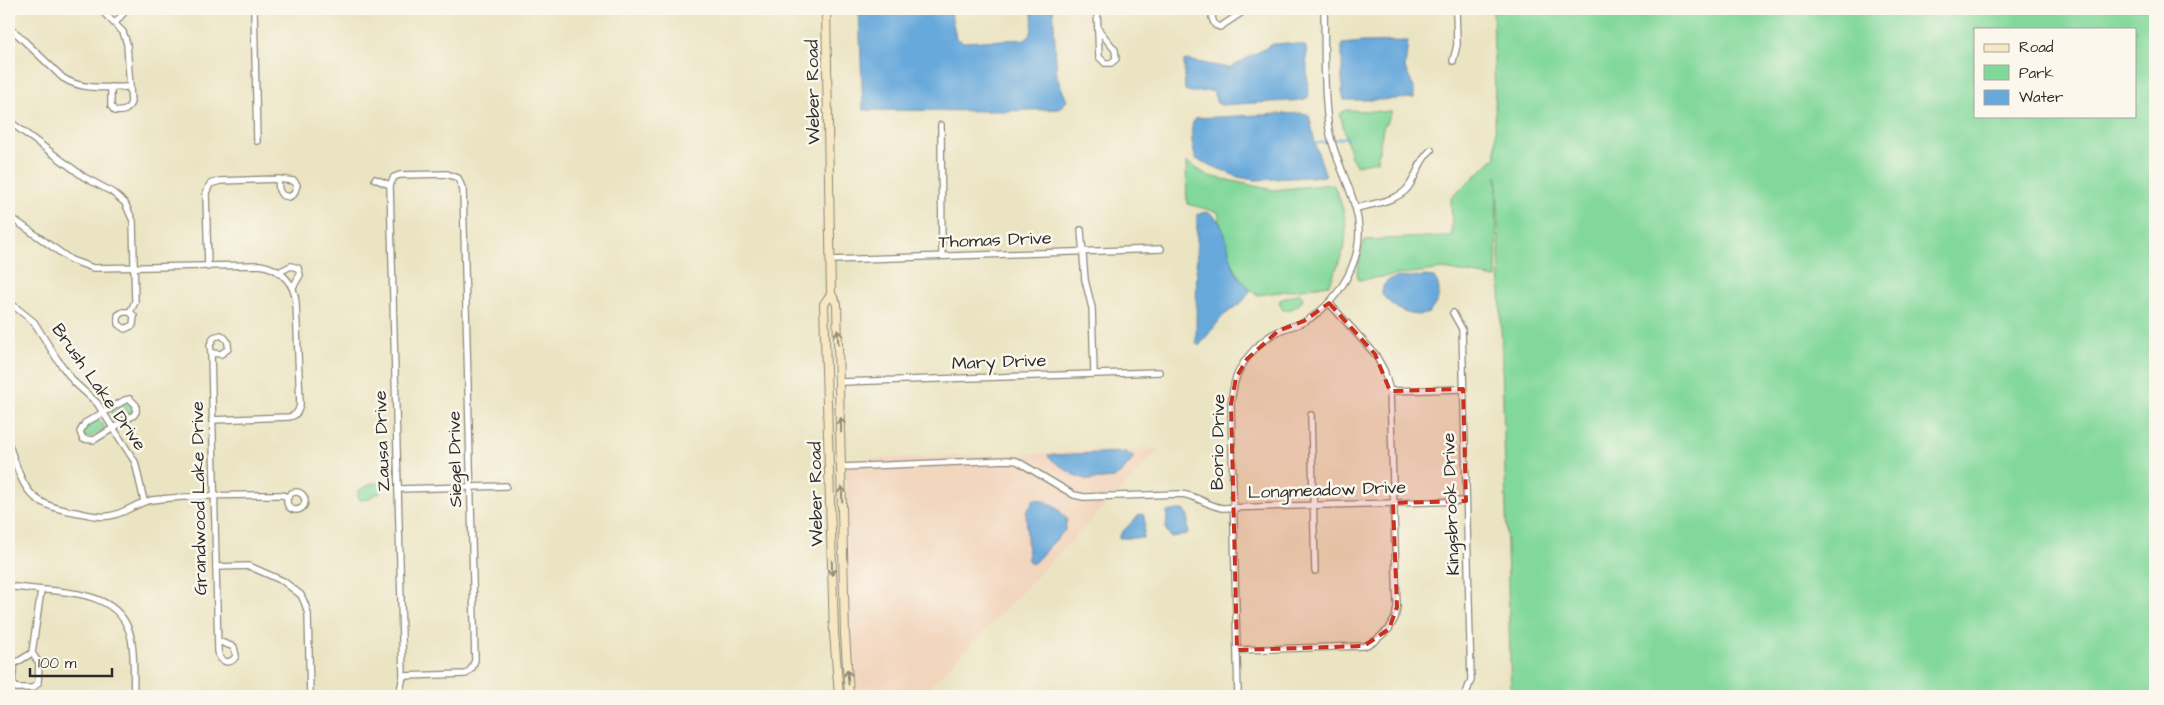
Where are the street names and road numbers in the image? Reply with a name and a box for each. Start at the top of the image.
street label: Weber Road [800,39,826,145]
street label: Thomas Drive [938,226,1052,254]
street label: Brush Lake Drive [46,318,152,456]
street label: Mary Drive [951,348,1047,377]
street label: Zausa Drive [368,390,396,492]
street label: Borio Drive [1205,393,1231,490]
street label: Grandwood Lake Drive [185,401,213,595]
street label: Siegel Drive [442,410,469,507]
street label: Kingsbrook Drive [1436,432,1467,576]
street label: Weber Road [803,441,829,547]
street label: Longmeadow Drive [1247,475,1407,506]

